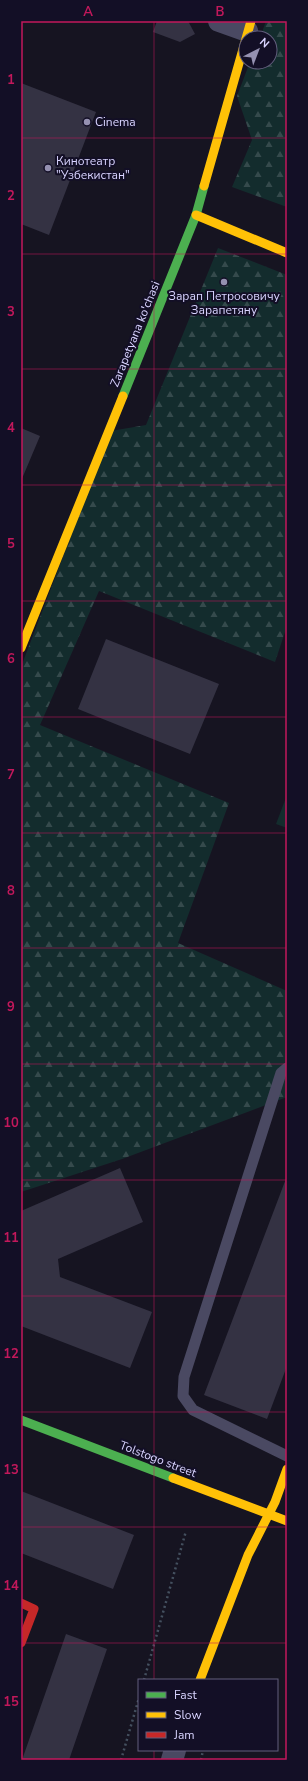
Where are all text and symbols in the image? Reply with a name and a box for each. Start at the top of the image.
text: A [83,3,93,21]
text: B [216,3,225,21]
north arrow [238,30,278,70]
text: N [256,35,272,51]
text: 1 [7,71,15,89]
place label: Cinema [95,114,136,130]
marker: Cinema [82,117,92,127]
place label: Кинотеатр "Узбекистан" [56,153,130,183]
marker: Кинотеатр "Узбекистан" [43,163,53,173]
text: 2 [7,187,15,205]
marker: Зарап Петросовичу Зарапетяну [219,277,229,287]
street label: Zarapetyana ko'chasi [106,279,164,389]
place label: Зарап Петросовичу Зарапетяну [168,288,281,318]
text: 3 [7,303,15,321]
text: 4 [7,419,15,437]
text: 5 [7,535,15,553]
text: 6 [7,650,15,668]
text: 7 [7,766,15,784]
text: 8 [7,882,15,900]
text: 9 [7,998,15,1016]
text: 10 [3,1114,19,1132]
text: 11 [3,1229,19,1247]
text: 12 [3,1345,19,1363]
street label: Tolstogo street [117,1437,199,1481]
text: 13 [3,1461,19,1479]
text: 14 [3,1577,19,1595]
legend [138,1679,278,1751]
text: Fast [174,1687,197,1703]
text: 15 [3,1693,19,1711]
text: Slow [174,1707,202,1723]
text: Jam [173,1727,195,1743]

